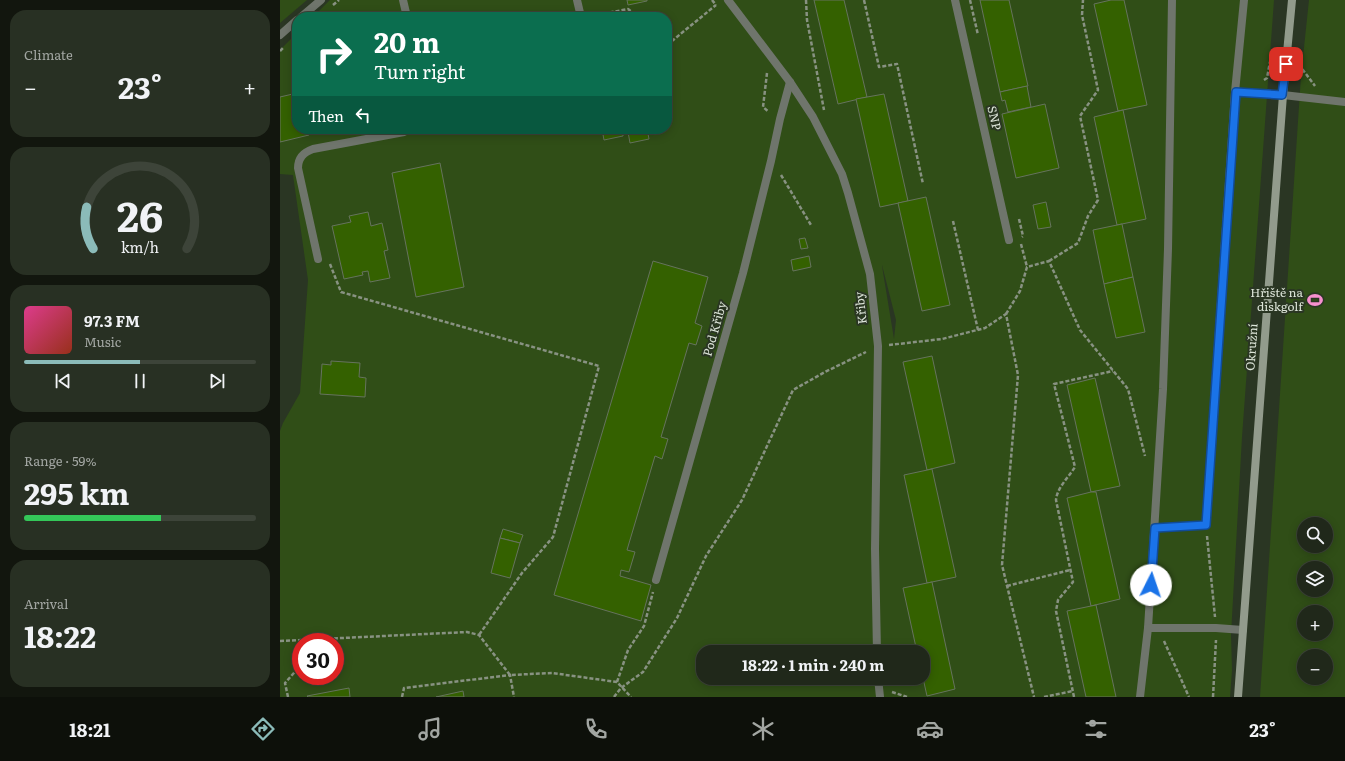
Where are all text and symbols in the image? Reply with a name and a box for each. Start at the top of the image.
text: 20 m [374,20,440,62]
icon: right [308,28,360,80]
text: Climate [24,45,73,64]
pin [1269,47,1303,81]
icon: arrive [1275,53,1297,75]
text: Turn right [374,58,465,85]
text: 23° [118,64,162,108]
text: − [24,70,37,103]
text: + [243,70,256,103]
text: Then [308,104,344,127]
icon: left [352,104,374,126]
street label: SNP [983,104,1006,132]
text: 26 [117,183,163,245]
text: km/h [121,236,160,257]
place label: Hřiště na diskgolf [1250,283,1304,315]
street label: Křiby [849,291,871,325]
sports icon: Hřiště na diskgolf [1306,291,1324,309]
street label: Pod Křiby [698,299,731,358]
text: 97.3 FM [84,309,140,332]
street label: Okružní [1240,323,1262,371]
text: Music [84,332,121,351]
icon: previous [52,370,74,392]
icon: pause [129,370,151,392]
icon: next [206,370,228,392]
text: Range · 59% [24,451,96,470]
text: 295 km [24,470,129,514]
map controls [1297,517,1333,685]
button: search [1297,517,1333,553]
button: layers [1297,561,1333,597]
position arrow [1130,564,1172,606]
text: Arrival [24,594,68,613]
button: + [1297,605,1333,641]
text: 18:22 [24,613,96,657]
speed limit sign: 30 [292,633,344,685]
button: − [1297,649,1333,685]
text: 18:22 · 1 min · 240 m [742,653,884,676]
icon: directions [249,715,277,743]
icon: music [416,715,444,743]
icon: phone [582,715,610,743]
icon: climate [749,715,777,743]
icon: car [916,715,944,743]
icon: filters [1082,715,1110,743]
text: 18:21 [69,716,110,743]
text: 23° [1249,716,1276,743]

